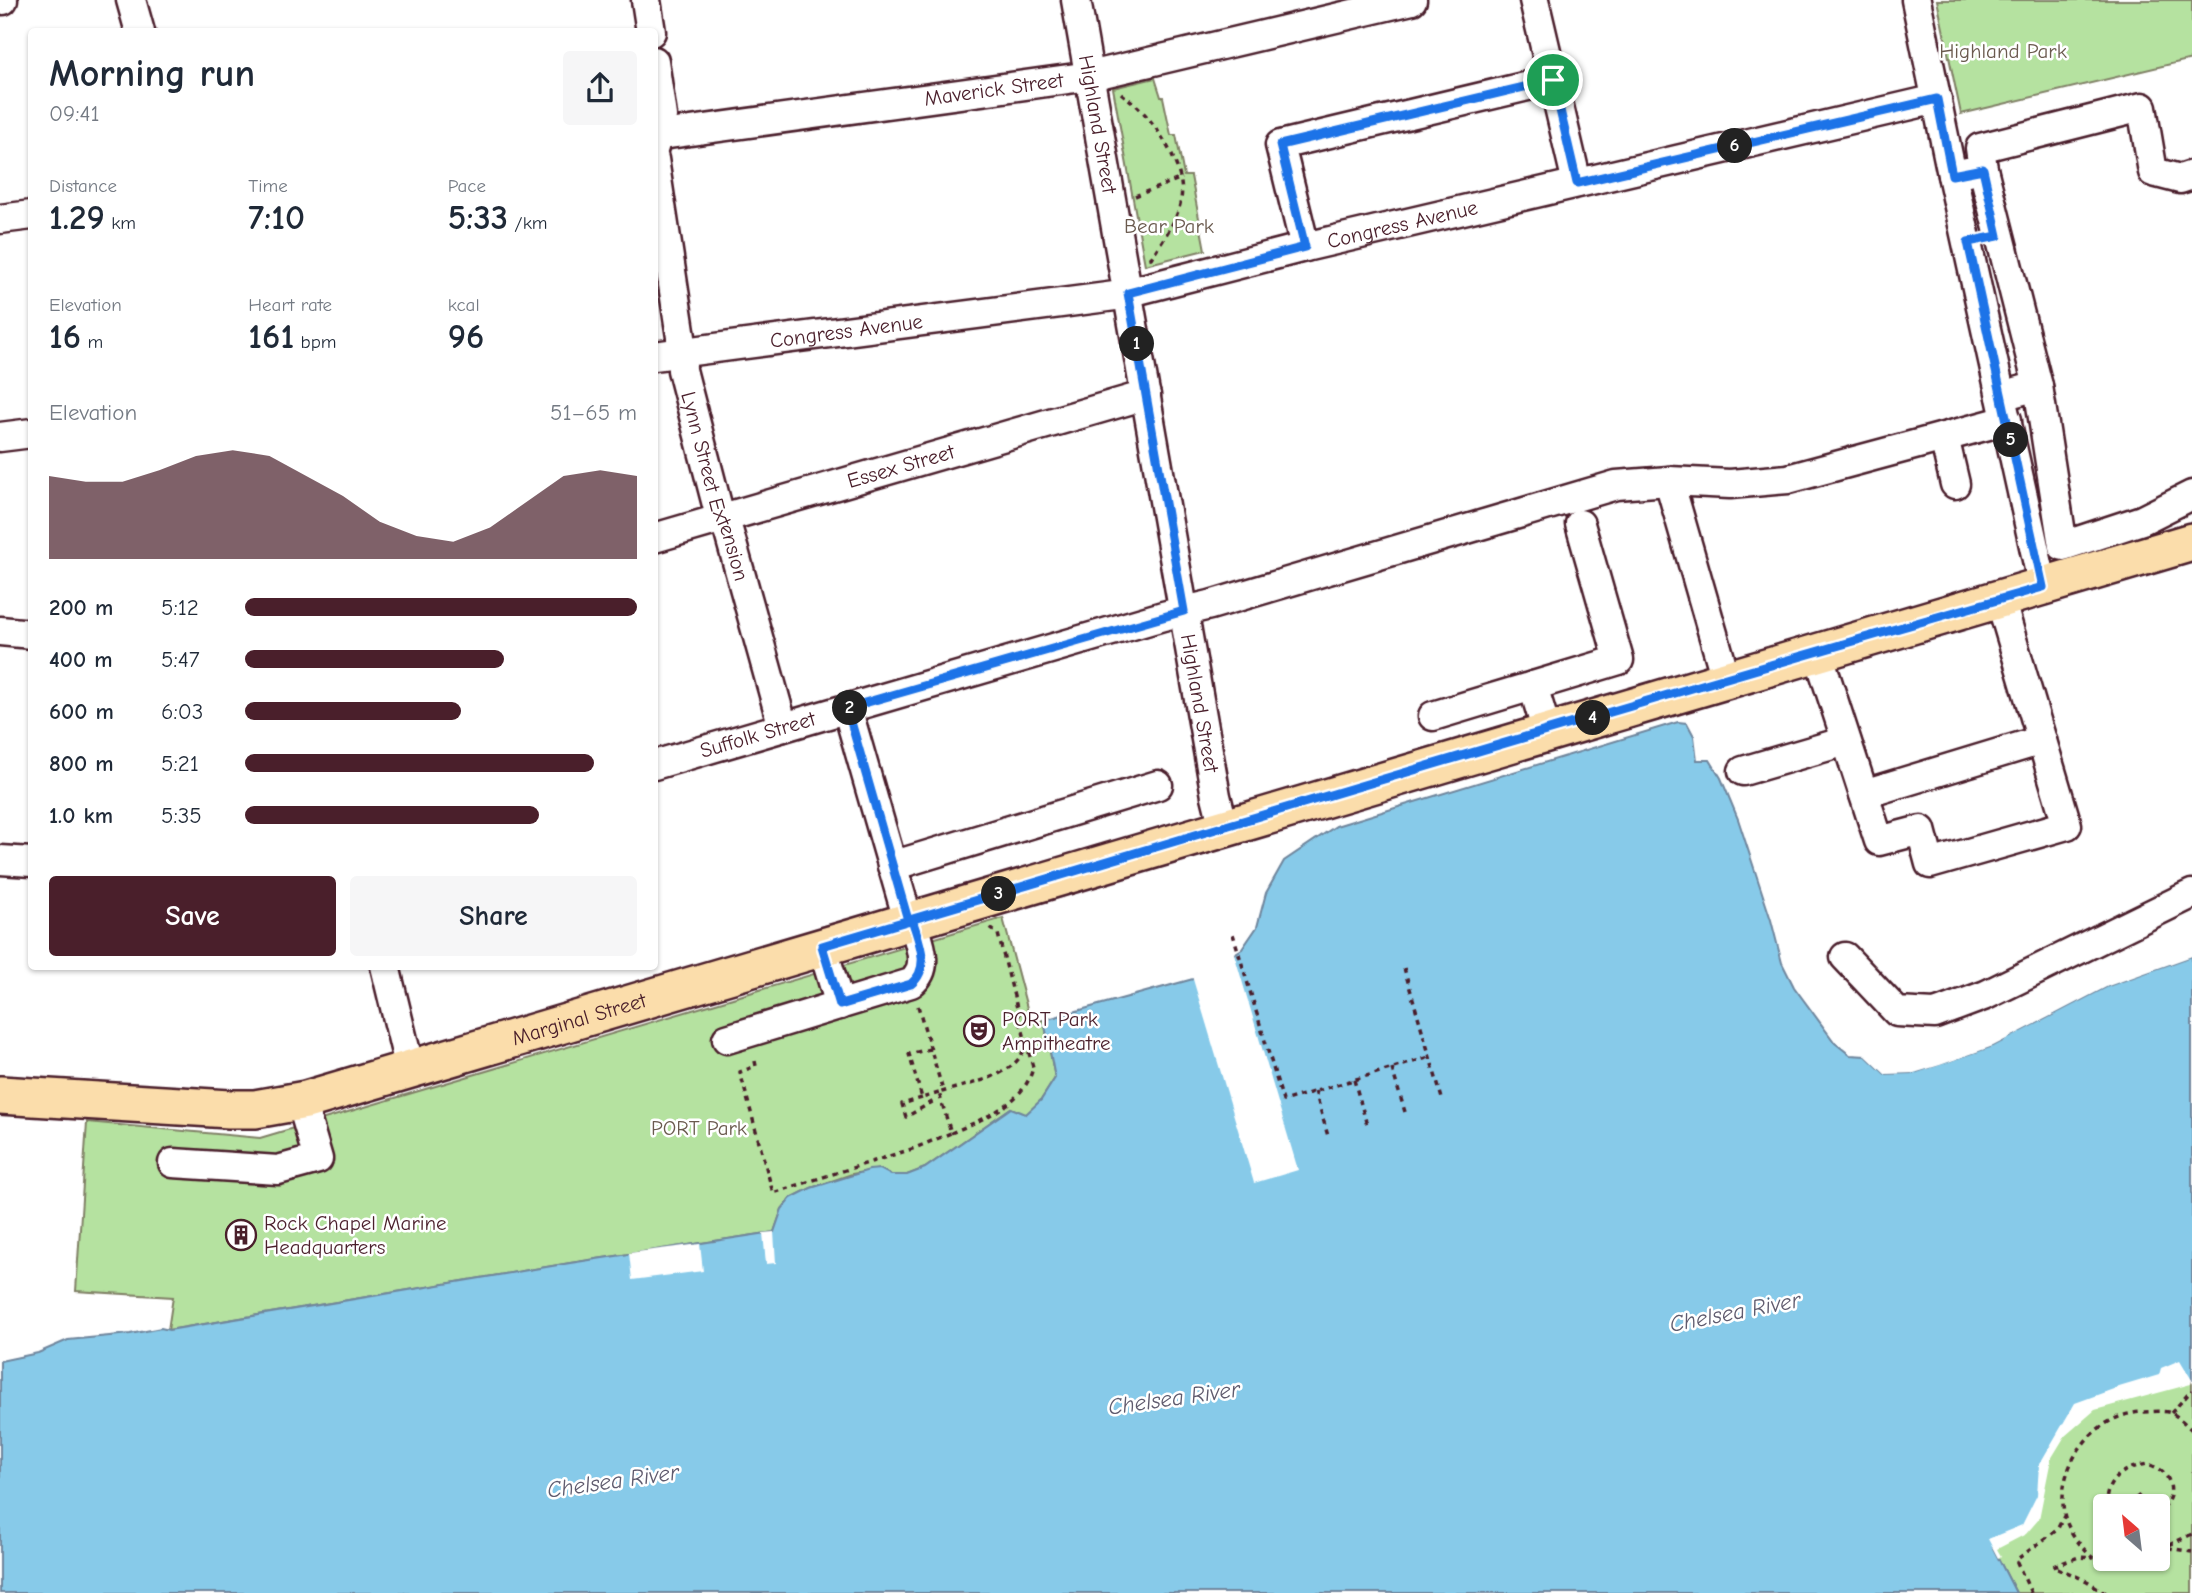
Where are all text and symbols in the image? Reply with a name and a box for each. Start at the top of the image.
park label: Highland Park [1939,39,2067,63]
pin [1523,50,1583,110]
button: share [563,51,637,125]
text: Morning run [49,52,255,96]
street label: Highland Street [1074,53,1122,196]
icon: arrive [1534,61,1572,99]
street label: Maverick Street [923,68,1066,111]
text: 09:41 [49,100,100,127]
pin: 6 [1718,128,1752,164]
text: 6 [1730,134,1739,156]
text: Distance [49,175,117,197]
text: Time [248,175,288,197]
text: Pace [448,175,486,197]
street label: Congress Avenue [1325,195,1480,253]
text: 1.29 [49,197,105,238]
text: 7:10 [248,197,305,238]
text: 5:33 [448,197,508,238]
text: km [105,212,136,234]
text: /km [508,212,548,234]
park label: Bear Park [1124,214,1214,238]
text: Elevation [49,294,122,316]
text: Heart rate [248,294,332,316]
text: kcal [448,294,480,316]
street label: Congress Avenue [769,309,924,353]
text: 16 [49,316,81,357]
text: 161 [248,316,294,357]
text: 96 [448,316,484,357]
pin: 1 [1120,326,1154,362]
text: m [81,331,103,353]
text: bpm [294,331,336,353]
text: 1 [1133,332,1140,354]
street label: Lynn Street Extension [676,389,754,584]
text: Elevation [49,399,137,426]
text: 51–65 m [550,399,637,426]
pin: 5 [1994,422,2028,458]
text: 5 [2005,428,2016,450]
street label: Essex Street [845,439,958,493]
text: 200 m [49,594,113,621]
text: 5:12 [161,594,199,621]
street label: Highland Street [1176,632,1224,775]
text: 400 m [49,646,113,673]
text: 5:47 [161,646,200,673]
pin: 2 [832,690,868,726]
text: 2 [845,696,854,718]
text: 600 m [49,698,114,725]
text: 6:03 [161,698,203,725]
pin: 4 [1576,700,1610,736]
street label: Suffolk Street [697,706,819,763]
text: 4 [1588,706,1597,728]
text: 800 m [49,750,114,777]
text: 5:21 [161,750,199,777]
text: 1.0 km [49,802,113,829]
text: 5:35 [161,802,202,829]
button: Save [49,876,336,956]
button: Share [350,876,637,956]
pin: 3 [982,876,1016,912]
text: 3 [994,882,1003,904]
street label: Marginal Street [509,988,650,1050]
place label: PORT Park Ampitheatre [1002,1007,1111,1055]
theatre icon: PORT Park Ampitheatre [962,1014,996,1048]
park label: PORT Park [651,1116,747,1140]
place label: Rock Chapel Marine Headquarters [264,1211,447,1259]
building icon: Rock Chapel Marine Headquarters [224,1218,258,1252]
water label: Chelsea River [1667,1286,1804,1338]
water label: Chelsea River [1106,1375,1243,1421]
water label: Chelsea River [545,1458,682,1504]
north arrow [2093,1494,2170,1572]
map controls [2093,1494,2170,1571]

